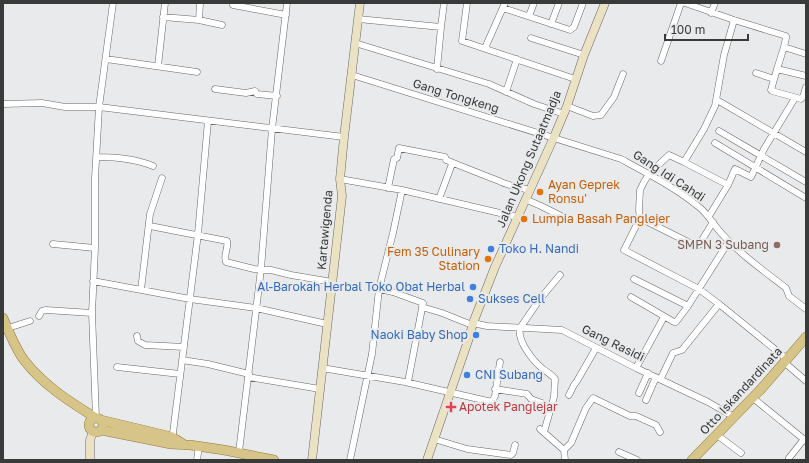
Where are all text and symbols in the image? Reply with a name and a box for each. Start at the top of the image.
scale bar [665,16,748,42]
text: 100 m [671,22,705,37]
street label: Gang Tongkeng [411,75,501,116]
street label: Jalan Ukong Sutaatmadja [493,88,564,230]
street label: Gang Idi Cahdi [630,147,708,205]
place label: Ayan Geprek Ronsu' [548,177,620,206]
marker: Ayan Geprek Ronsu' [535,187,545,197]
street label: Kartawigenda [314,189,335,271]
place label: Lumpia Basah Panglejer [532,211,670,226]
marker: Lumpia Basah Panglejer [519,214,529,224]
place label: SMPN 3 Subang [677,237,769,252]
marker: SMPN 3 Subang [772,240,782,250]
place label: Toko H. Nandi [499,241,579,256]
place label: Fem 35 Culinary Station [387,244,480,273]
marker: Toko H. Nandi [486,244,496,254]
marker: Fem 35 Culinary Station [483,254,493,264]
place label: Al-Barokah Herbal Toko Obat Herbal [257,279,465,294]
marker: Al-Barokah Herbal Toko Obat Herbal [468,282,478,292]
place label: Sukses Cell [478,291,545,306]
marker: Sukses Cell [465,294,475,304]
street label: Gang Rasidi [579,321,647,364]
place label: Naoki Baby Shop [371,327,468,342]
marker: Naoki Baby Shop [471,330,481,340]
street label: Otto Iskandardinata [696,344,785,438]
place label: CNI Subang [475,367,543,382]
marker: CNI Subang [462,370,472,380]
place label: Apotek Panglejar [459,399,558,414]
marker: Apotek Panglejar [446,402,456,412]

